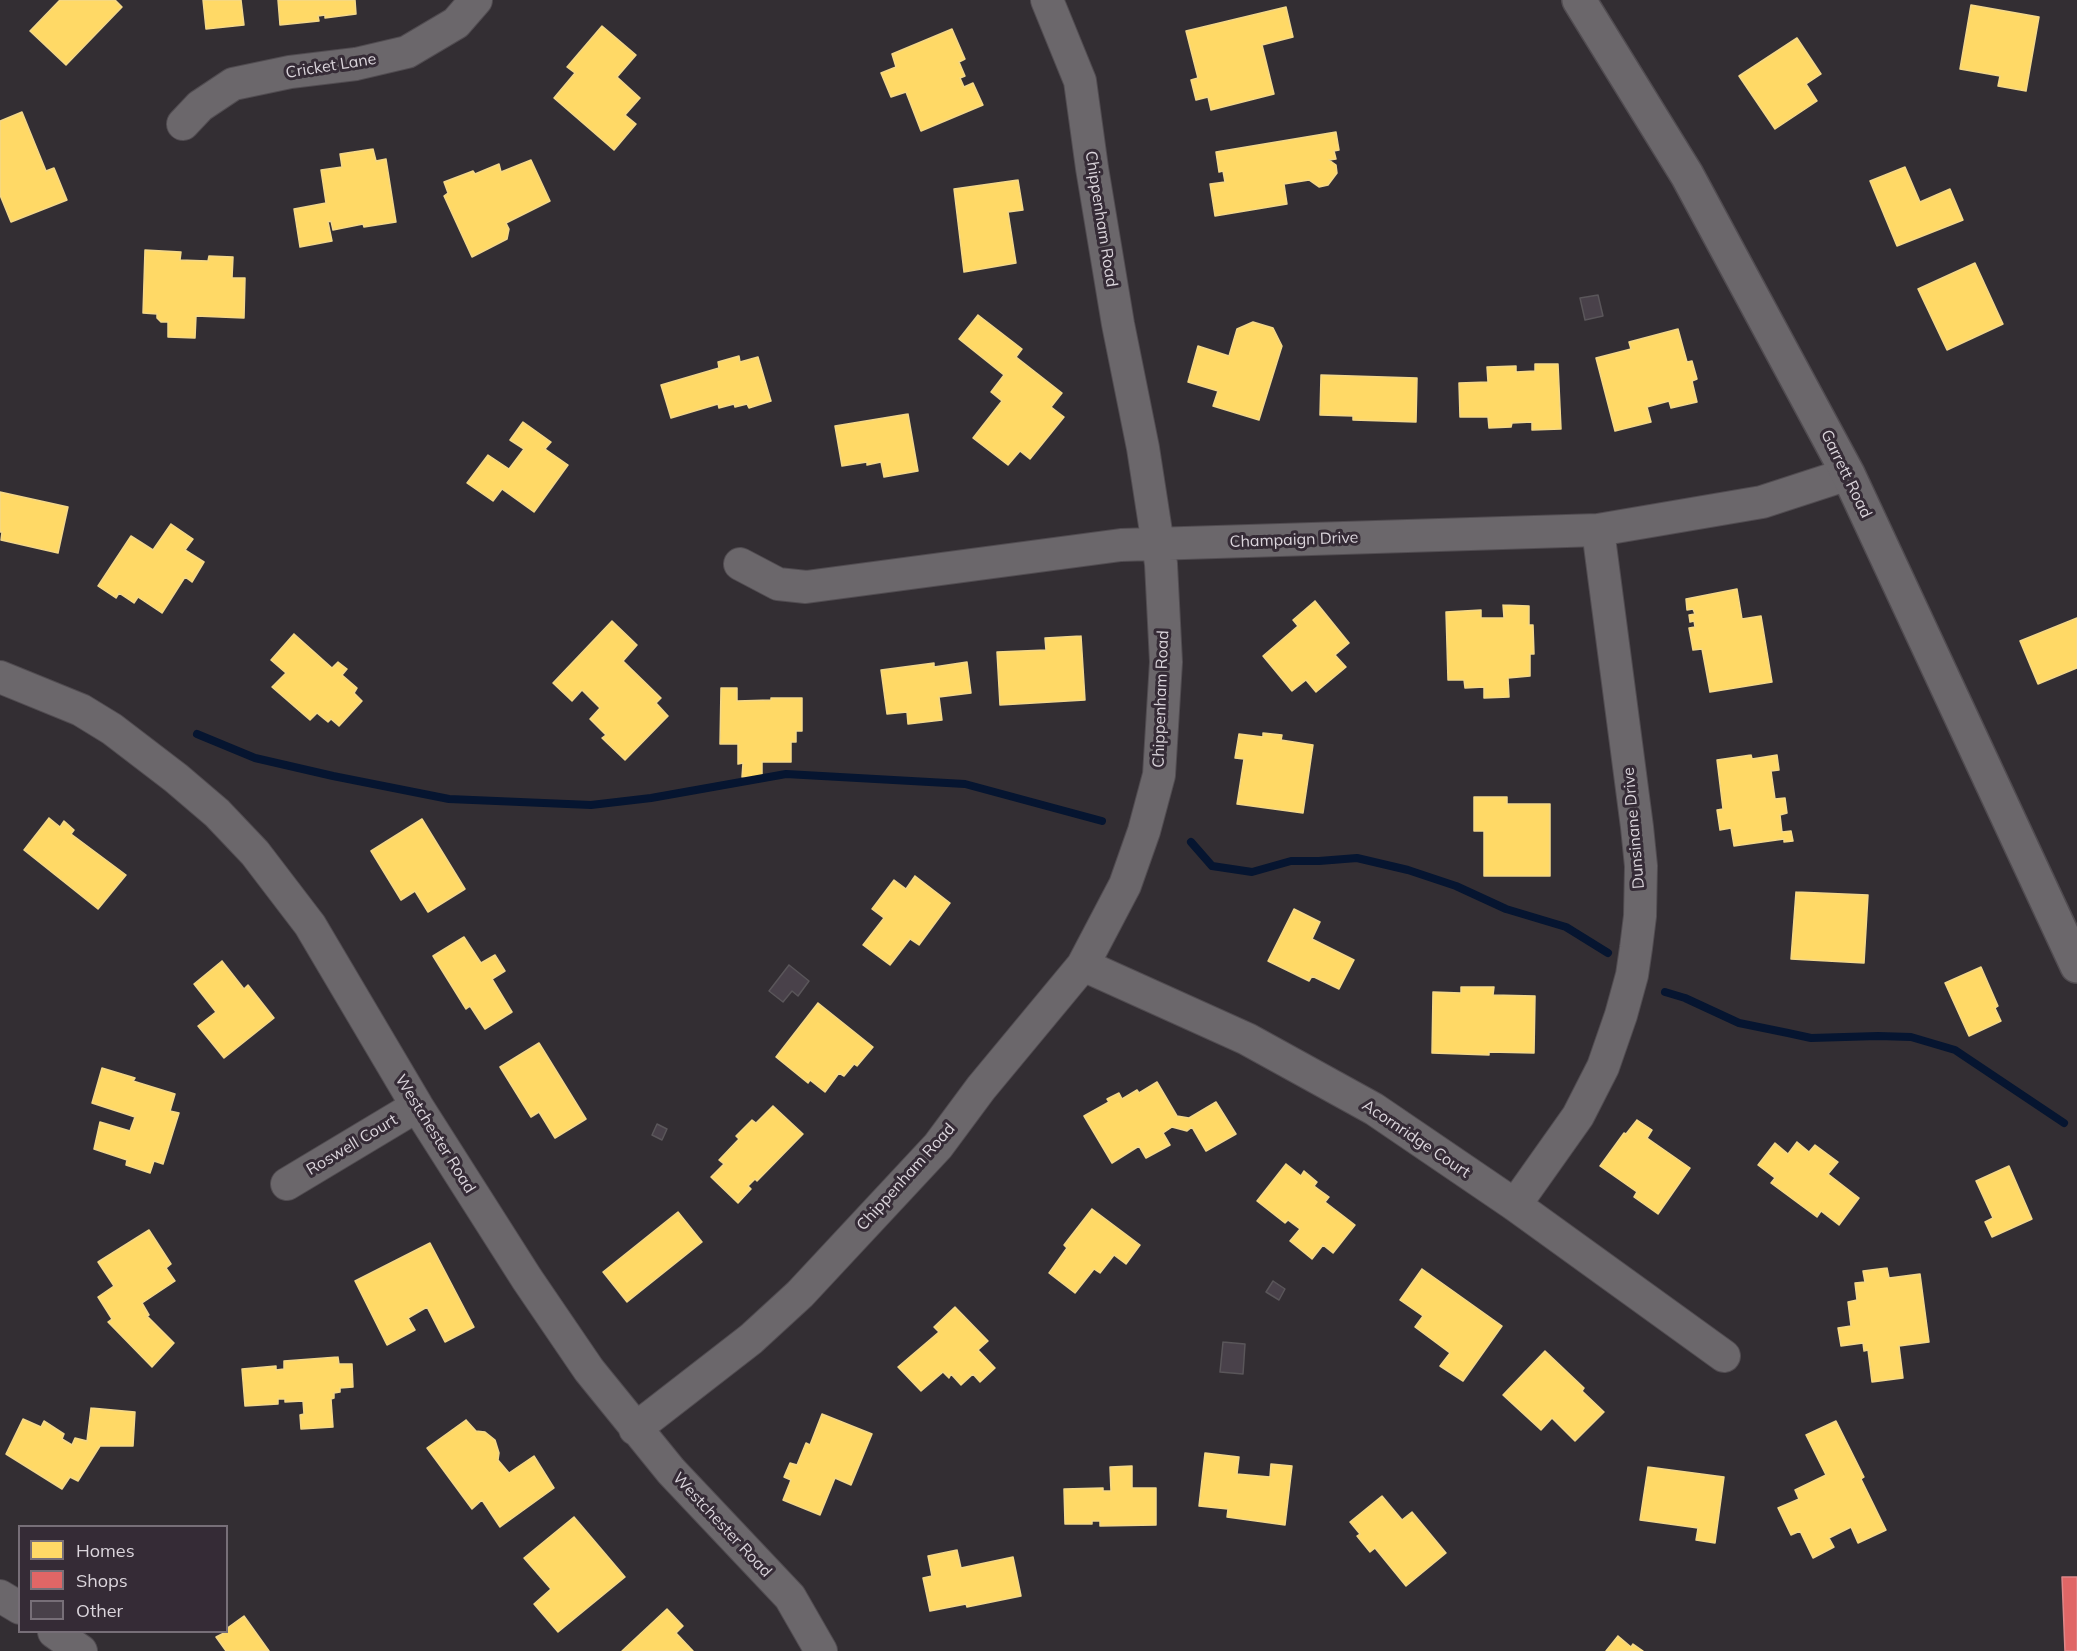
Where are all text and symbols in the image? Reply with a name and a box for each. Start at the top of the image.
street label: Cricket Lane [284,49,378,83]
street label: Chippenham Road [1081,149,1121,289]
street label: Garrett Road [1816,427,1876,521]
street label: Champaign Drive [1229,528,1359,552]
street label: Chippenham Road [1149,630,1173,768]
street label: Dunsinane Drive [1619,766,1649,890]
street label: Westchester Road [391,1071,479,1197]
street label: Acornridge Court [1358,1096,1474,1182]
street label: Roswell Court [303,1110,401,1180]
street label: Chippenham Road [853,1119,959,1235]
street label: Westchester Road [669,1469,775,1581]
legend [18,1525,228,1633]
text: Homes [76,1539,135,1562]
text: Shops [76,1569,128,1592]
text: Other [76,1599,123,1622]

